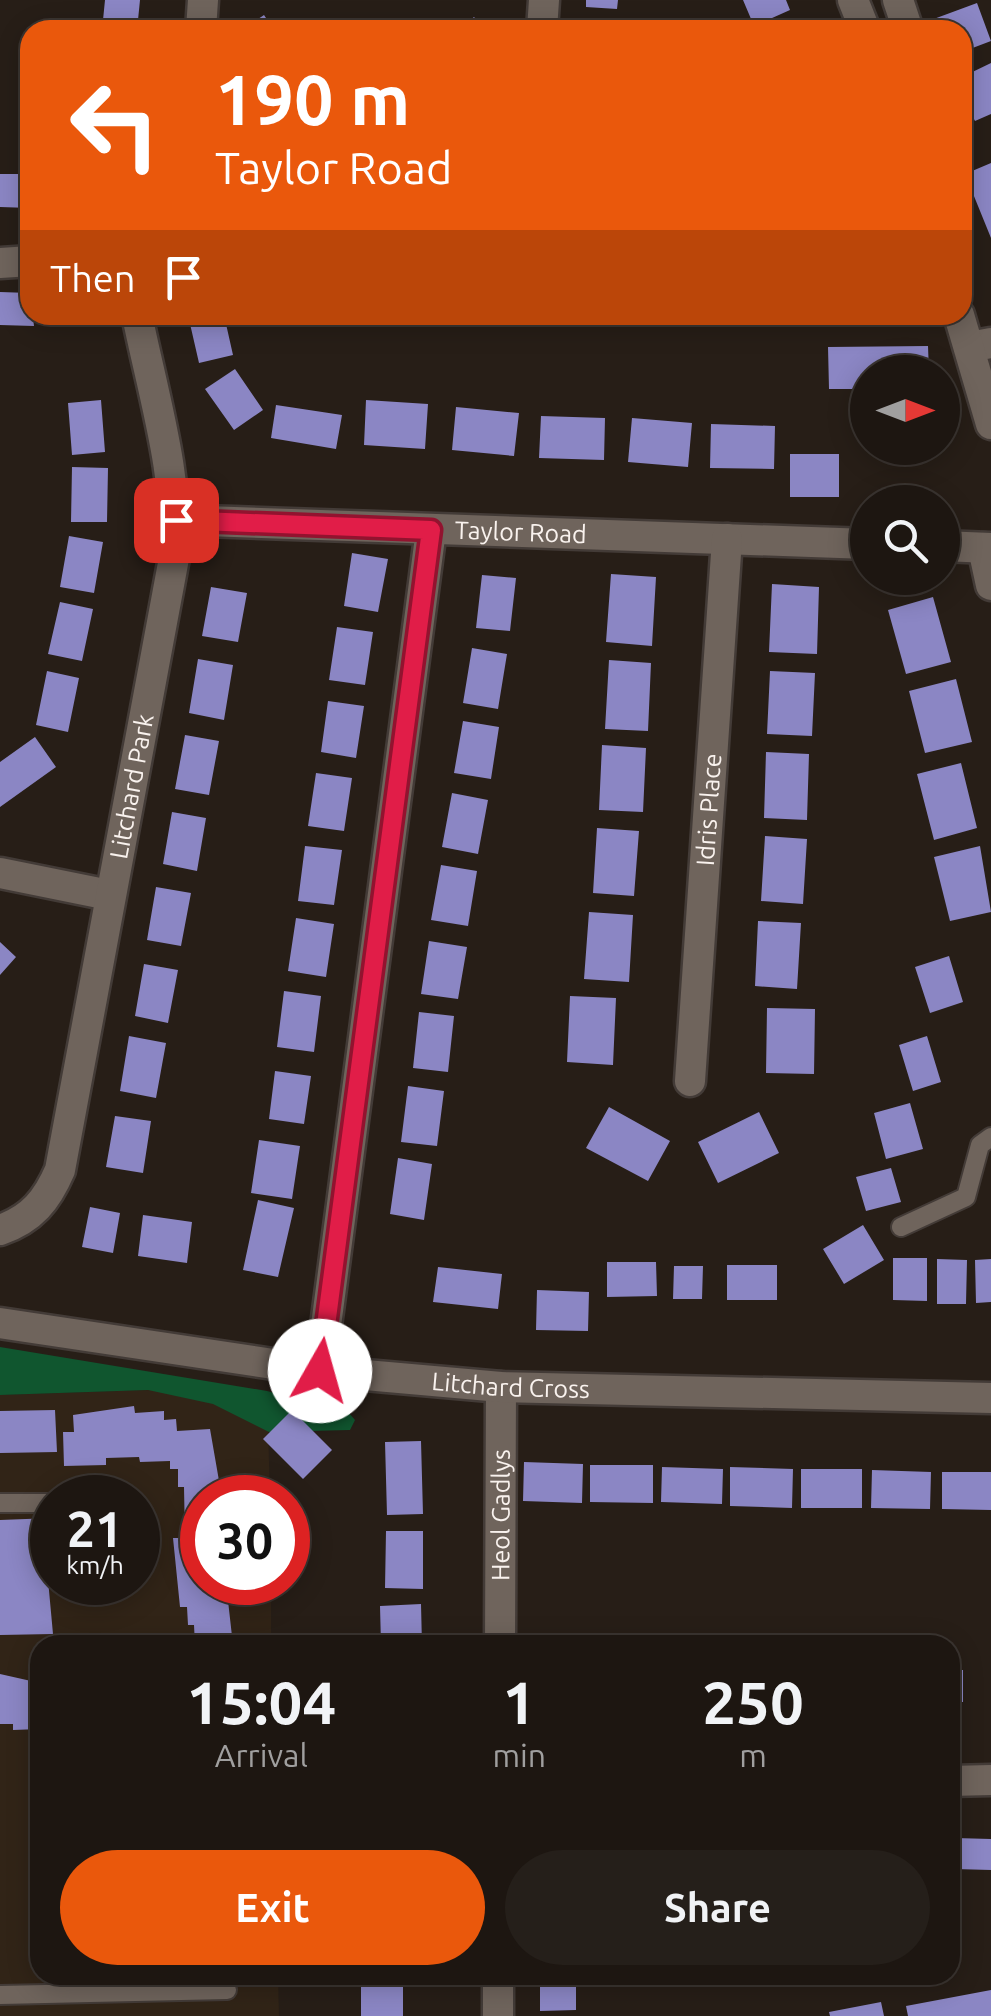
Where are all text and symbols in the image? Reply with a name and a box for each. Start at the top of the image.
icon: left [50,60,180,190]
text: 190 m [215,60,410,138]
text: Taylor Road [215,142,452,193]
icon: arrive [156,250,211,305]
text: Then [50,257,136,299]
north arrow [850,355,960,465]
map controls [850,355,960,595]
pin [134,478,219,563]
button: search [850,485,960,595]
icon: arrive [149,493,204,548]
street label: Taylor Road [454,516,587,548]
street label: Litchard Park [104,711,159,861]
street label: Idris Place [691,752,726,867]
position arrow [268,1319,372,1423]
street label: Litchard Cross [431,1367,590,1403]
street label: Heol Gadlys [486,1449,515,1581]
speed limit sign: 30 [180,1475,310,1605]
text: 21 [67,1500,123,1556]
text: km/h [66,1551,124,1579]
text: 15:04 [186,1668,336,1735]
text: 1 [502,1668,536,1735]
text: 250 [702,1668,804,1735]
text: Arrival [215,1737,308,1773]
text: min [492,1737,546,1773]
text: m [739,1737,767,1773]
button: Exit [60,1850,485,1965]
button: Share [505,1850,930,1965]

